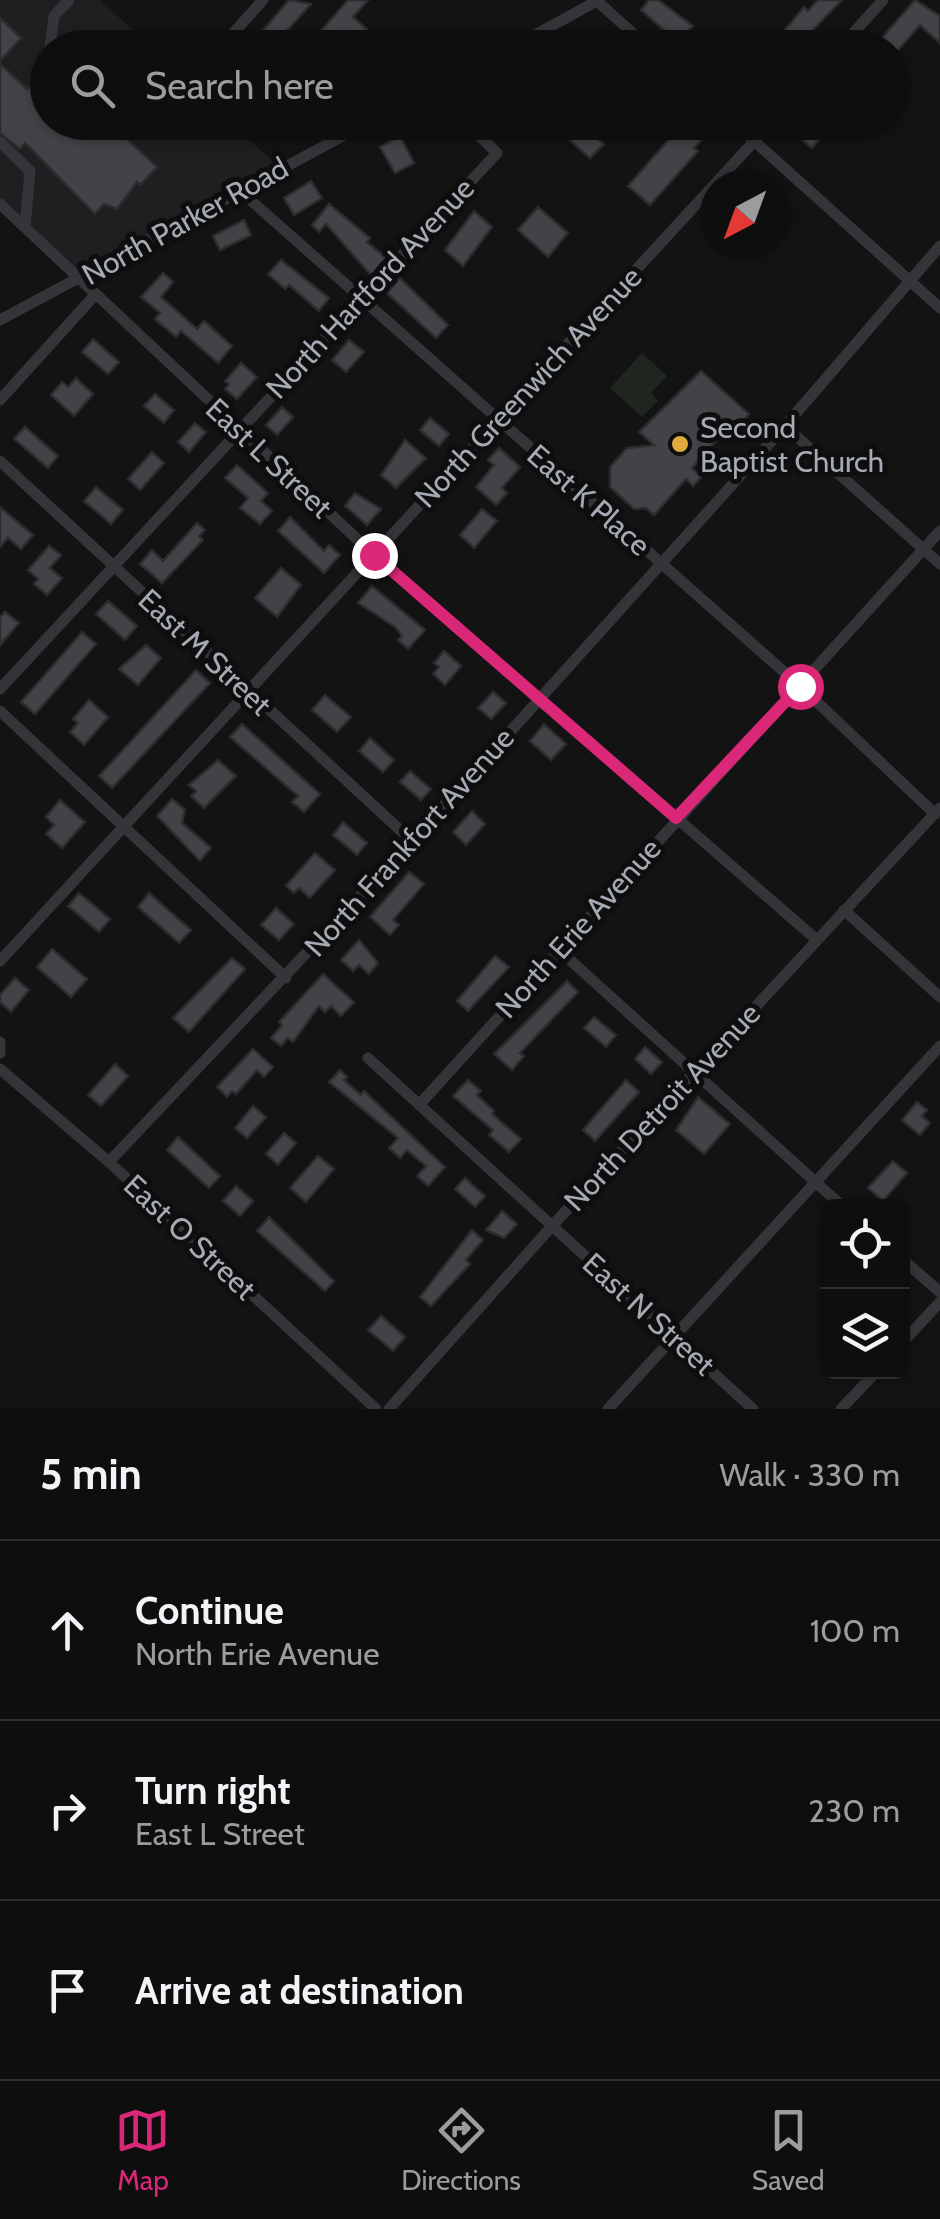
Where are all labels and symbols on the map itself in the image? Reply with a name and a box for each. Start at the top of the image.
street label: North Parker Road [76,149,294,293]
street label: North Hartford Avenue [258,170,482,406]
north arrow [700,170,790,260]
street label: North Greenwich Avenue [407,259,649,515]
street label: East L Street [198,390,340,526]
place label: Second Baptist Church [700,409,884,480]
marker: Second Baptist Church [669,433,691,455]
street label: East K Place [520,436,658,564]
route end [352,533,398,579]
street label: East M Street [131,581,279,723]
route start [778,664,824,710]
street label: North Frankfort Avenue [296,720,522,964]
street label: North Erie Avenue [488,830,668,1026]
street label: North Detroit Avenue [556,995,768,1219]
street label: East O Street [116,1166,264,1308]
street label: East N Street [575,1245,723,1383]

